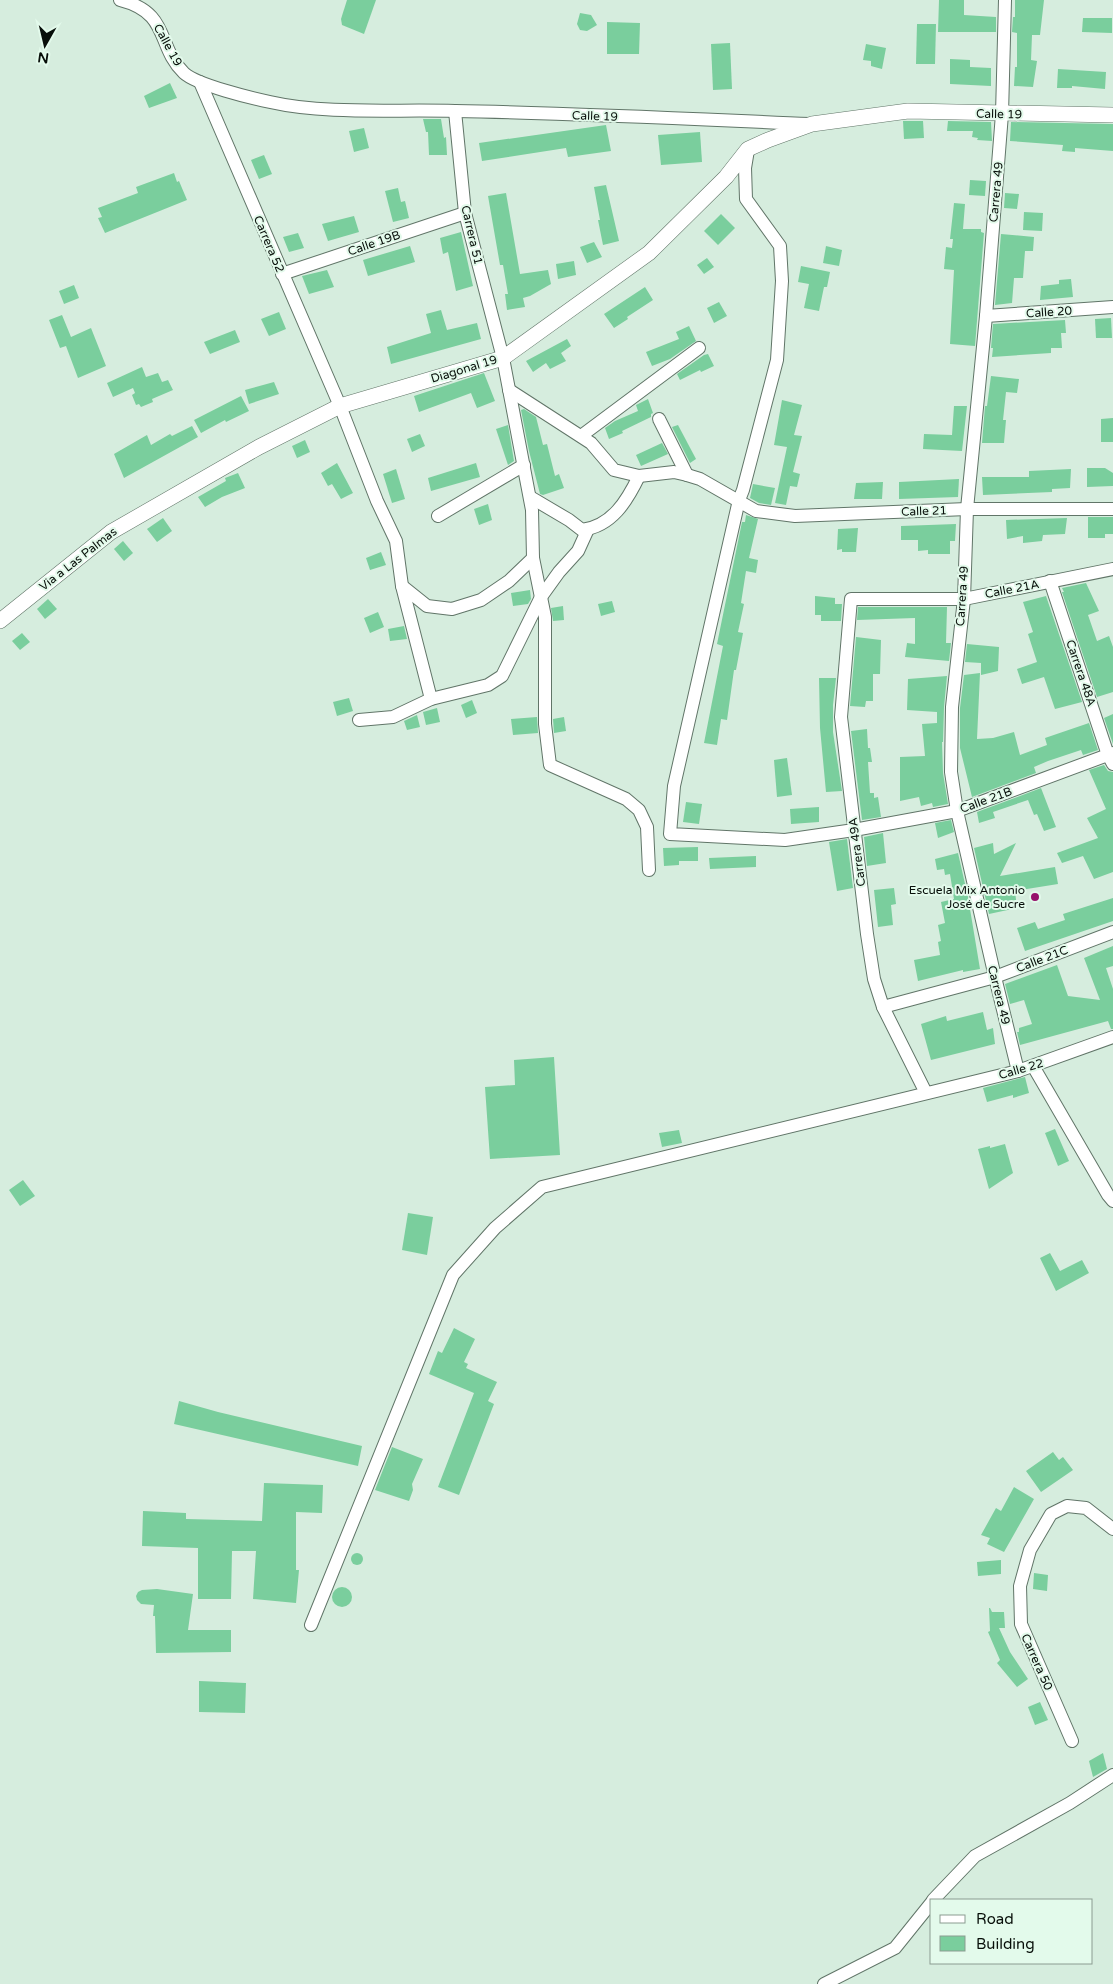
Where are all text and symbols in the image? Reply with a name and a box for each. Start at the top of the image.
north arrow [20,20,70,70]
street label: Calle 19 [151,21,185,69]
text: N [37,48,50,67]
street label: Calle 19 [976,107,1022,121]
street label: Calle 19 [572,108,618,124]
street label: Carrera 49 [986,161,1006,223]
street label: Carrera 51 [458,204,486,266]
street label: Carrera 52 [251,213,287,275]
street label: Calle 19B [346,228,402,258]
street label: Calle 20 [1026,303,1073,321]
street label: Diagonal 19 [429,352,499,386]
street label: Calle 21 [901,503,947,519]
street label: Via a Las Palmas [36,524,120,594]
street label: Carrera 49 [953,565,971,627]
street label: Calle 21A [984,577,1040,601]
street label: Carrera 48A [1063,638,1099,708]
street label: Calle 21B [958,784,1014,816]
street label: Carrera 49A [846,817,868,887]
place label: Escuela Mix Antonio José de Sucre [909,883,1025,911]
marker: Escuela Mix Antonio José de Sucre [1029,891,1041,903]
street label: Calle 21C [1014,943,1070,975]
street label: Carrera 49 [985,964,1013,1026]
street label: Calle 22 [997,1056,1045,1082]
street label: Carrera 50 [1018,1632,1056,1693]
legend [930,1899,1093,1964]
text: Road [976,1910,1014,1928]
text: Building [976,1935,1035,1953]

